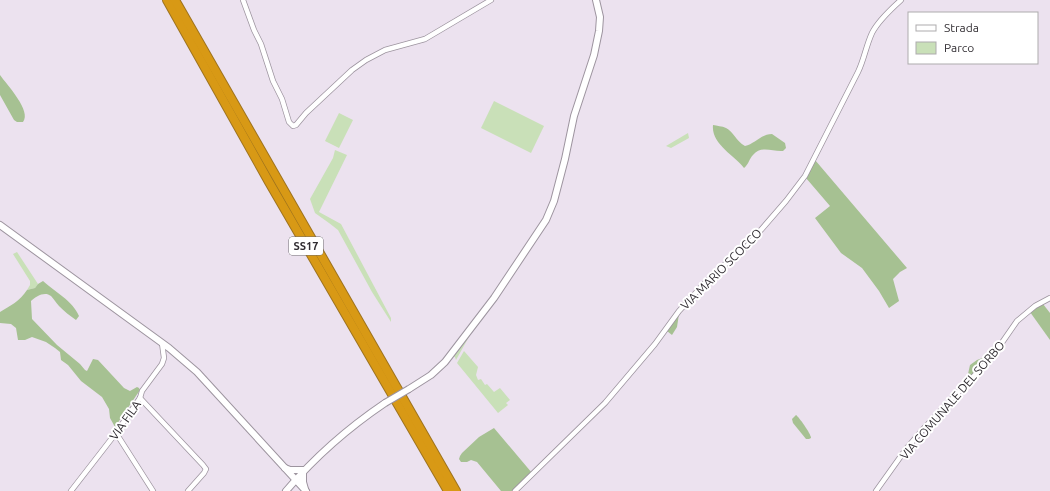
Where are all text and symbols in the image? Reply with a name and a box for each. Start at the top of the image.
legend [908,12,1038,64]
text: Strada [944,21,979,34]
text: Parco [944,41,974,54]
street label: VIA MARIO SCOCCO [678,226,764,312]
road number: SS17 [289,237,323,255]
street label: VIA COMUNALE DEL SORBO [897,338,1007,462]
street label: VIA FILA [107,398,143,442]

